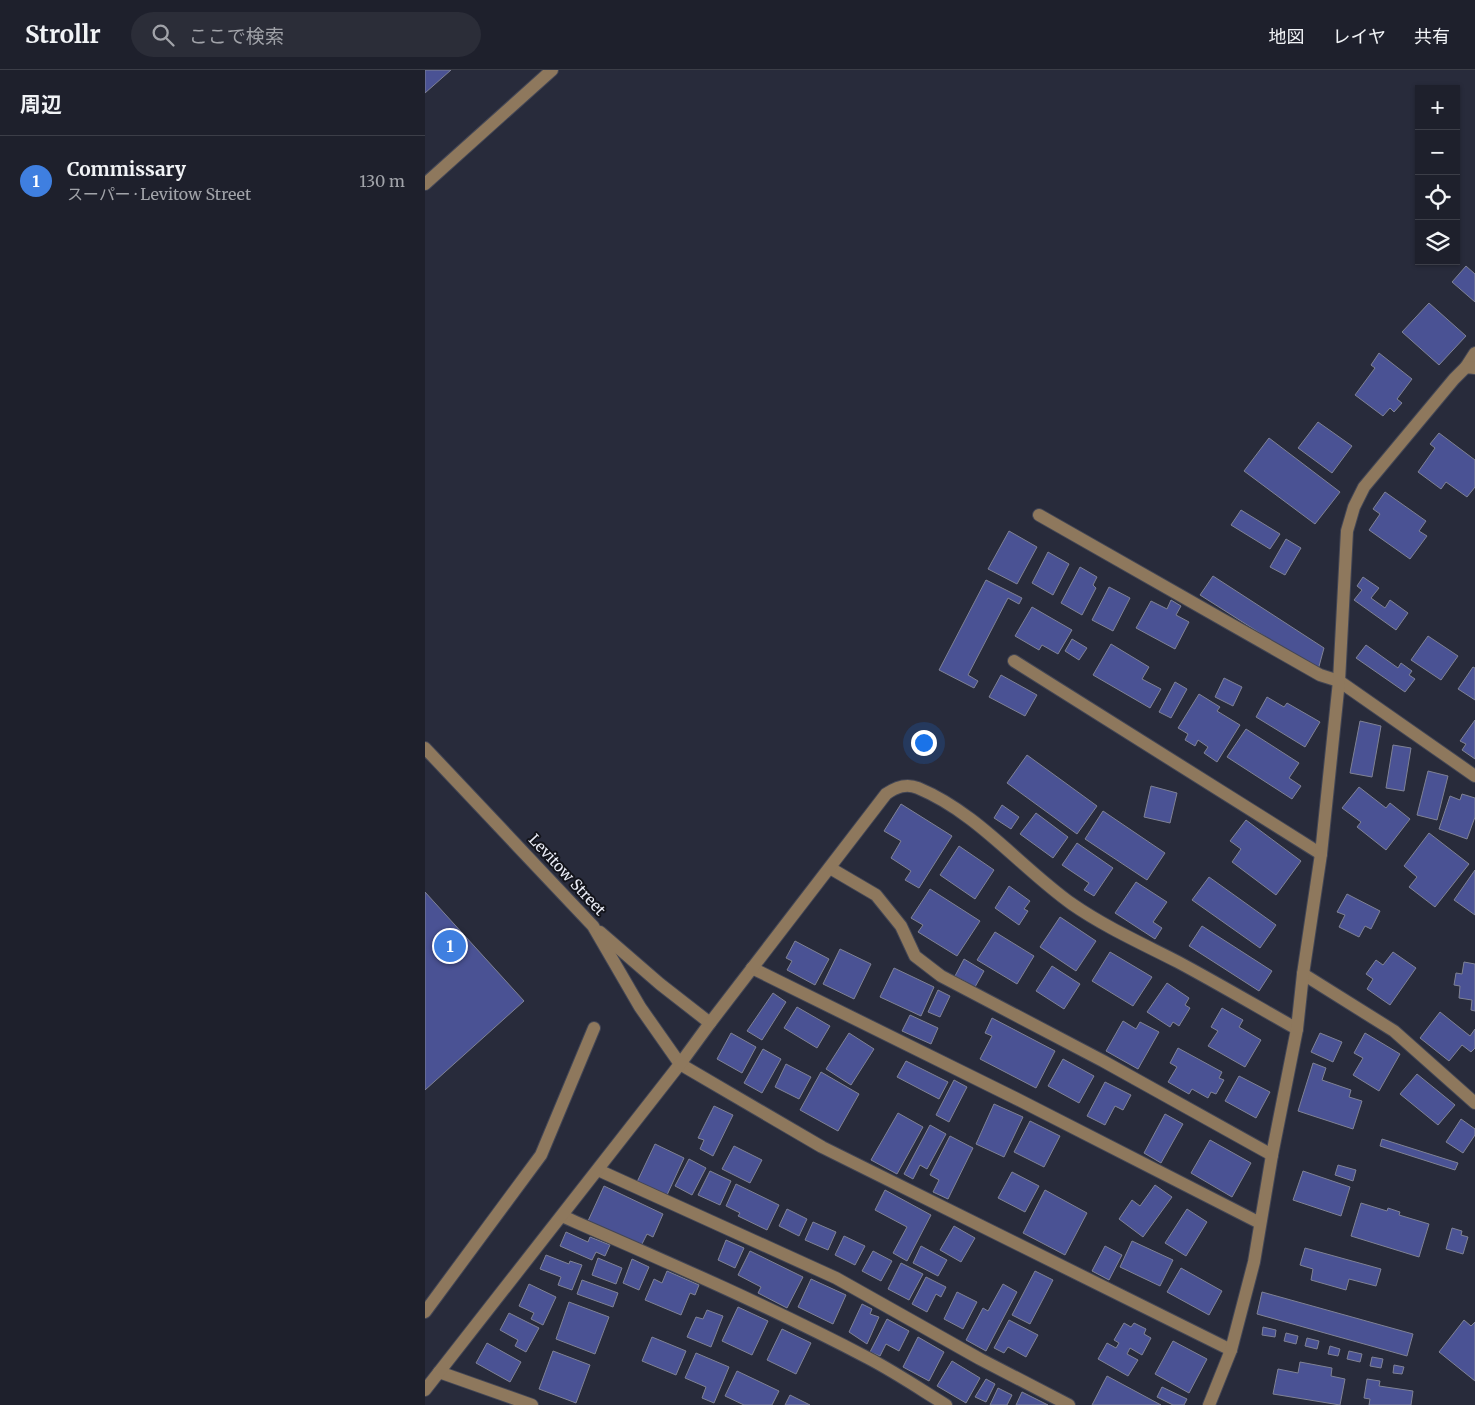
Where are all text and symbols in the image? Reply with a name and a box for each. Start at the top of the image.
search box [131,12,481,57]
text: Strollr [25,19,101,50]
icon: search [149,21,177,49]
text: ここで検索 [189,24,284,48]
text: 地図 [1269,25,1305,48]
text: レイヤ [1333,25,1386,48]
text: 共有 [1414,25,1450,48]
map controls [1415,85,1460,265]
button: + [1415,85,1460,130]
text: 周辺 [20,91,62,118]
button: − [1415,130,1460,175]
text: Commissary [67,157,186,181]
text: 1 [32,171,40,191]
text: 130 m [359,171,405,191]
button: locate [1415,175,1460,220]
text: スーパー · Levitow Street [67,184,251,204]
button: layers [1415,220,1460,265]
your location [911,730,937,756]
street label: Levitow Street [525,830,610,919]
pin: 1 [434,927,466,965]

